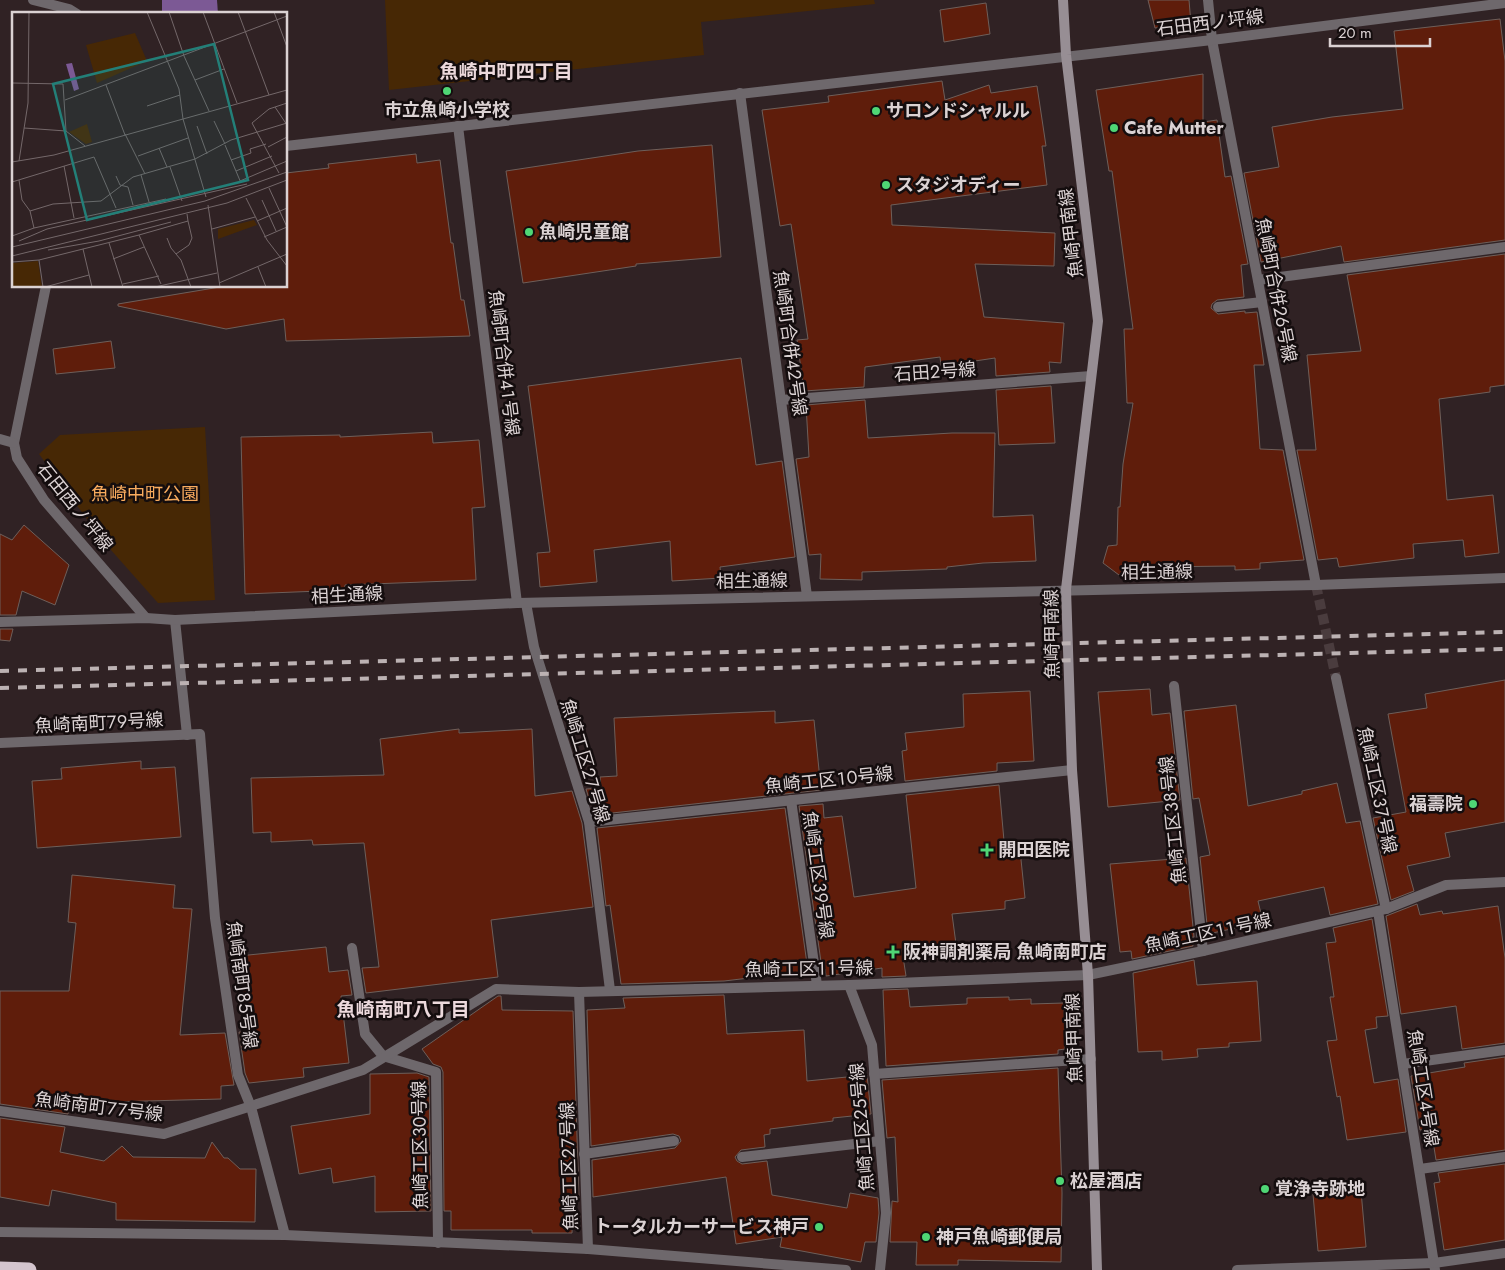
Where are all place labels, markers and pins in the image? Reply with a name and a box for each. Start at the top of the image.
marker: 市立魚崎小学校 [441,85,453,97]
place label: 市立魚崎小学校 [384,97,510,123]
place label: サロンドシャルル [886,98,1030,124]
marker: サロンドシャルル [870,105,882,117]
place label: Cafe Mutter [1124,115,1224,141]
marker: Cafe Mutter [1108,122,1120,134]
place label: スタジオディー [896,172,1021,198]
marker: スタジオディー [880,179,892,191]
place label: 魚崎児童館 [539,219,629,245]
marker: 魚崎児童館 [523,226,535,238]
place label: 福壽院 [1409,791,1463,817]
marker: 福壽院 [1467,798,1479,810]
place label: 開田医院 [998,837,1070,863]
marker: 開田医院 [980,843,994,857]
place label: 阪神調剤薬局 魚崎南町店 [903,939,1106,965]
marker: 阪神調剤薬局 魚崎南町店 [887,946,899,958]
place label: 松屋酒店 [1070,1168,1142,1194]
marker: 松屋酒店 [1054,1175,1066,1187]
place label: 覚浄寺跡地 [1275,1176,1365,1202]
marker: 覚浄寺跡地 [1259,1183,1271,1195]
place label: トータルカーサービス神戸 [594,1214,809,1240]
marker: トータルカーサービス神戸 [813,1221,825,1233]
place label: 神戸魚崎郵便局 [936,1224,1062,1250]
marker: 神戸魚崎郵便局 [920,1231,932,1243]

